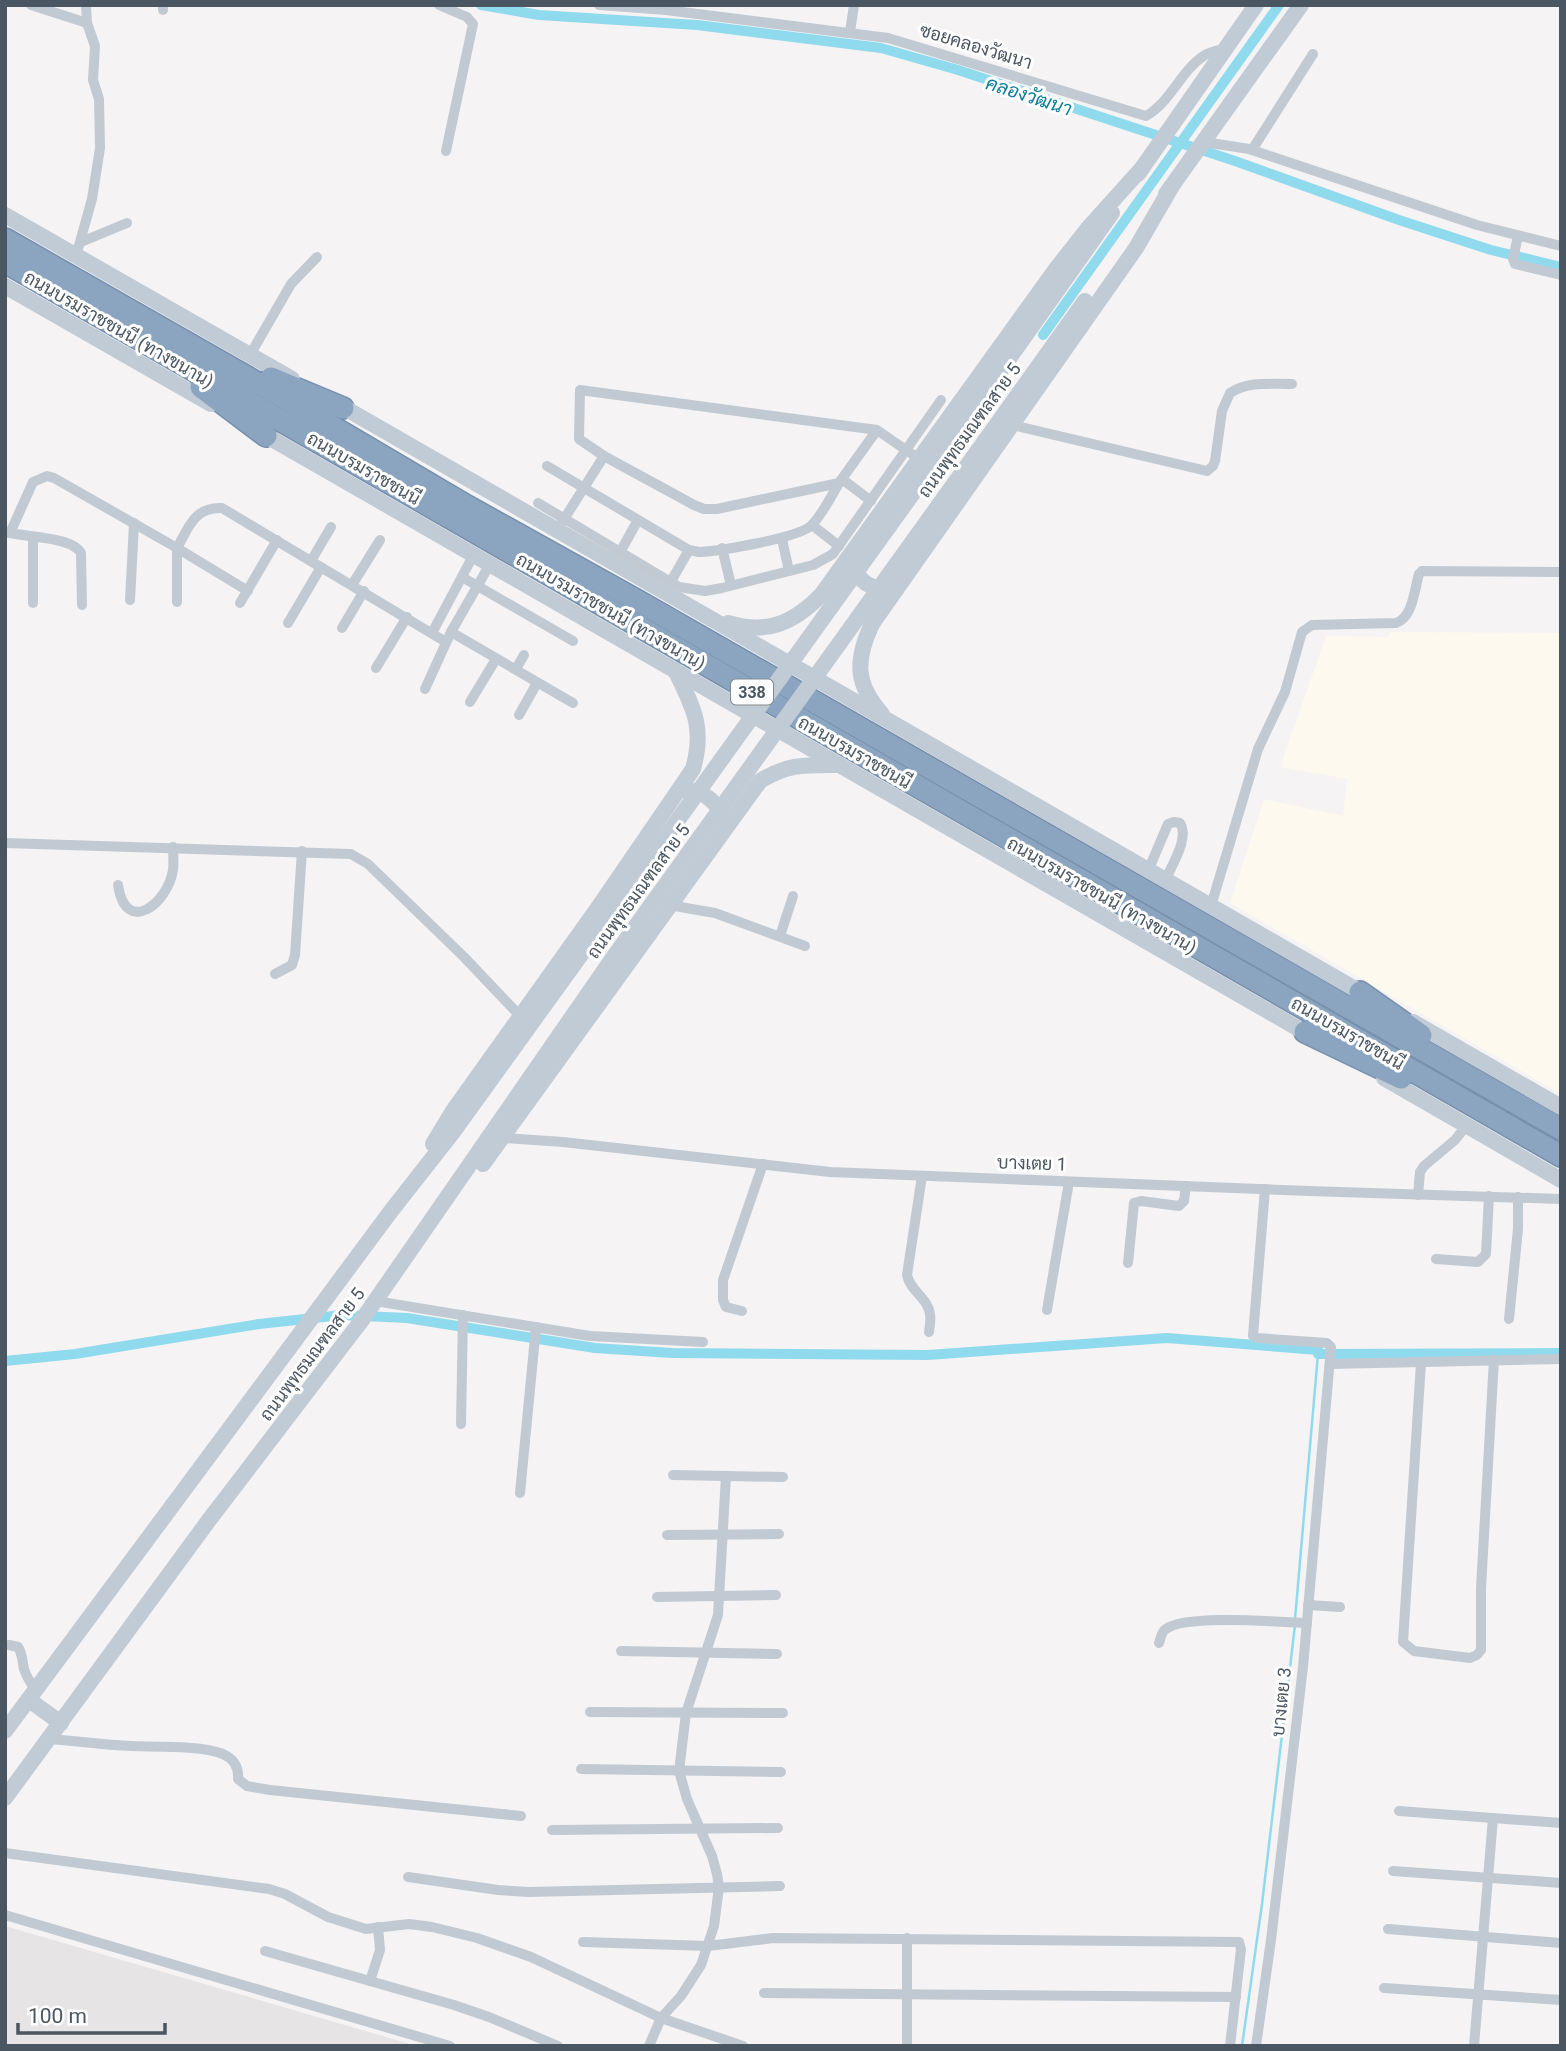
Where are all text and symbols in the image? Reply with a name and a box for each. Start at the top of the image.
street label: ซอยคลองวัฒนา [917,19,1035,73]
water label: คลองวัฒนา [983,71,1075,121]
street label: ถนนบรมราชชนนี (ทางขนาน) [20,264,218,393]
street label: ถนนพุทธมณฑลสาย 5 [913,359,1026,503]
street label: ถนนบรมราชชนนี [304,425,425,509]
street label: ถนนบรมราชชนนี (ทางขนาน) [512,546,710,675]
road number: 338 [731,680,773,705]
street label: ถนนบรมราชชนนี [795,709,916,793]
street label: ถนนพุทธมณฑลสาย 5 [582,820,695,964]
street label: ถนนบรมราชชนนี (ทางขนาน) [1003,830,1201,959]
street label: ถนนบรมราชชนนี [1288,990,1409,1074]
street label: บางเตย 1 [997,1151,1067,1175]
street label: ถนนพุทธมณฑลสาย 5 [255,1283,370,1426]
street label: บางเตย 3 [1267,1666,1295,1738]
scale bar [18,1992,164,2036]
text: 100 m [28,2004,87,2028]

